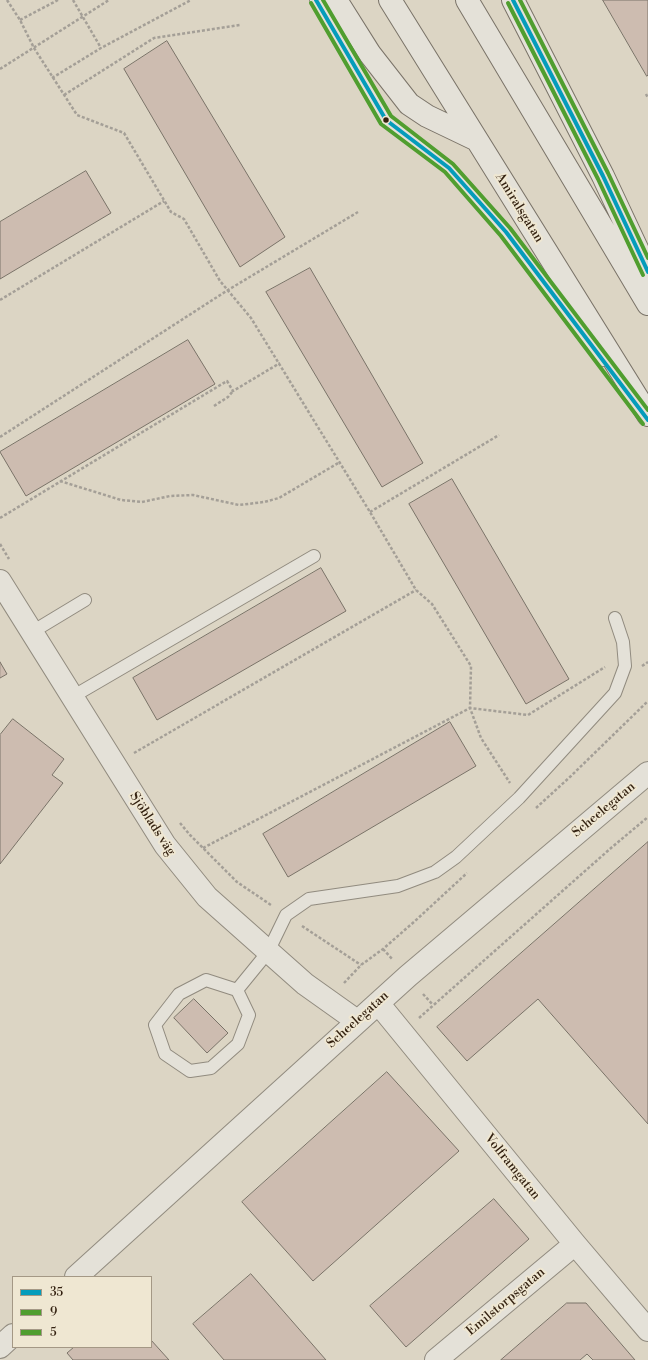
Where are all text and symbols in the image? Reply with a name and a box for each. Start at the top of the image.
unlabelled marker [381,115,391,125]
street label: Amiralsgatan [492,170,546,246]
street label: Scheelegatan [569,779,639,841]
street label: Sjöblads väg [126,789,178,859]
street label: Scheelegatan [324,988,392,1052]
street label: Volframgatan [481,1131,543,1203]
street label: Emilstorpsgatan [464,1265,548,1339]
legend [12,1276,152,1348]
text: 35 [50,1285,63,1300]
text: 9 [50,1305,57,1320]
text: 5 [50,1325,57,1340]

